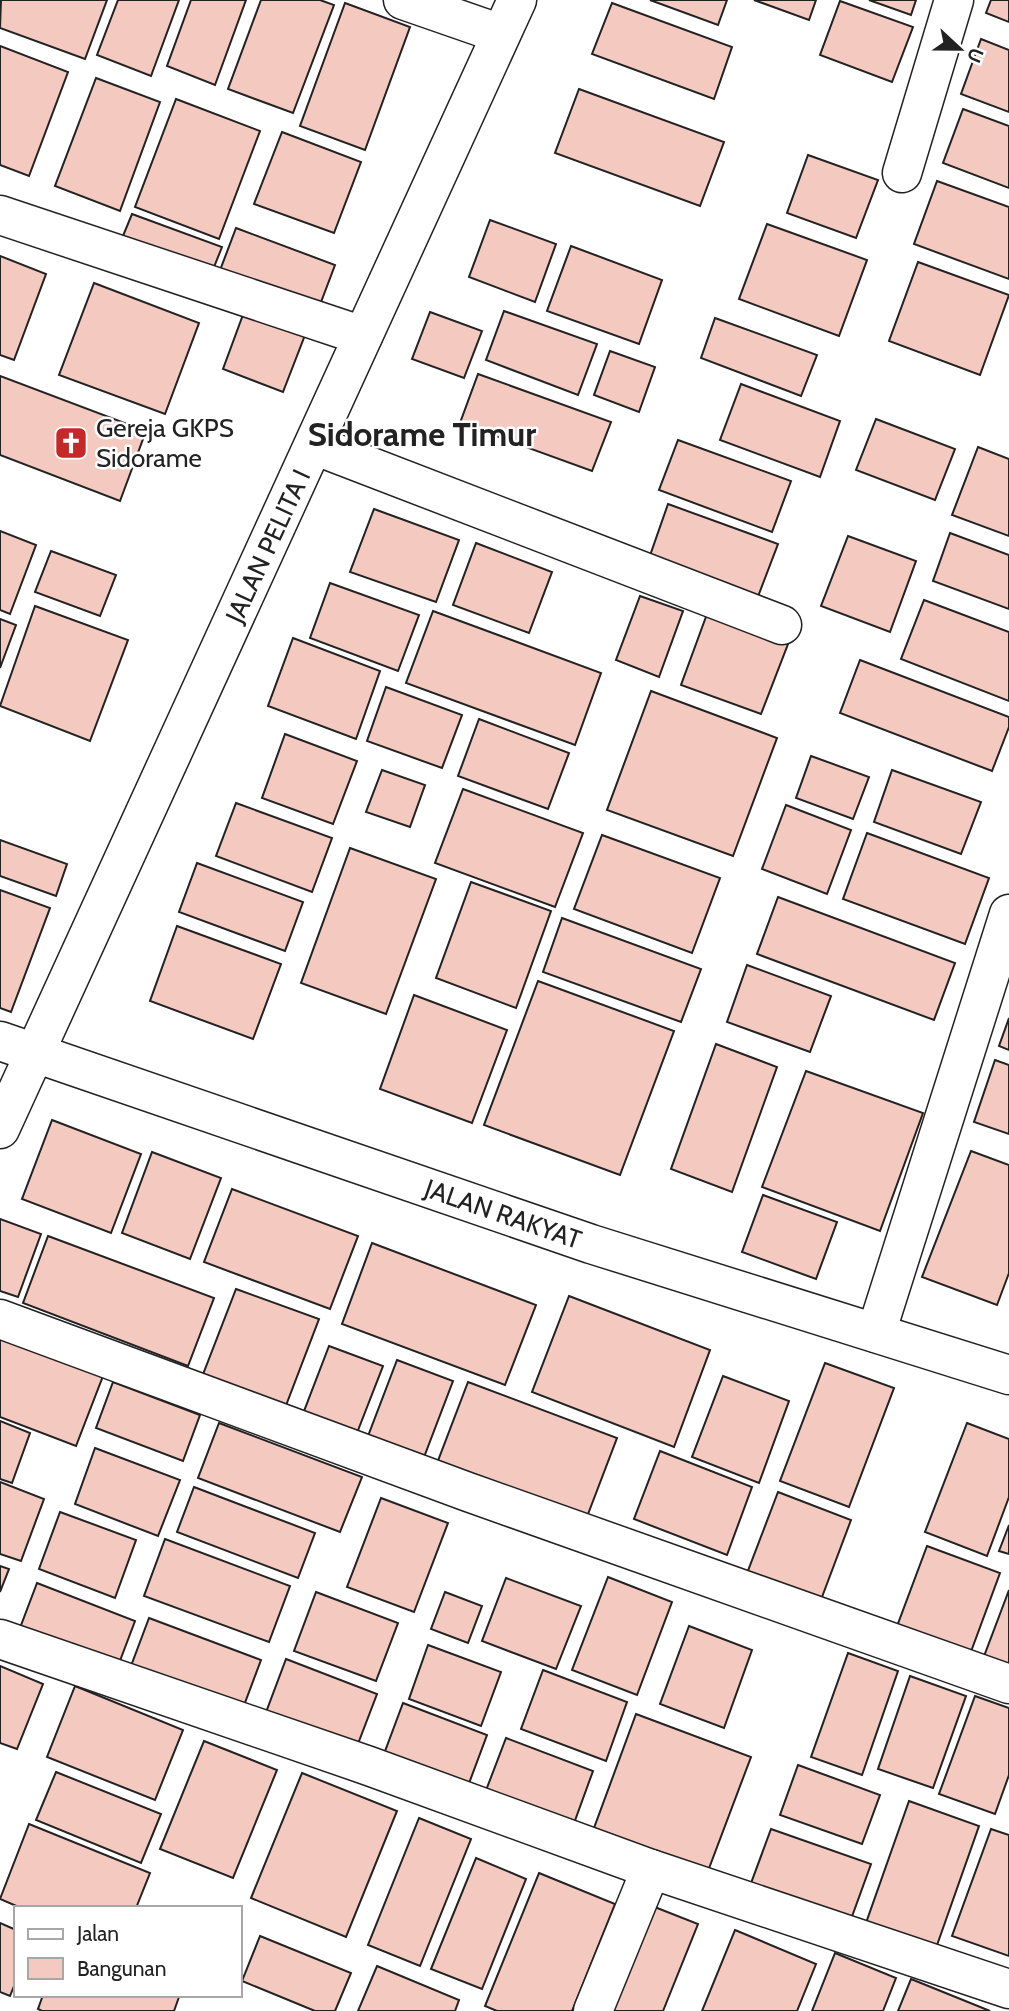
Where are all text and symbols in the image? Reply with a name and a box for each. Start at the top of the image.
north arrow [925,14,995,84]
text: U [962,45,989,66]
place label: Gereja GKPS Sidorame [96,412,234,474]
district label: Sidorame Timur [308,414,536,454]
church icon: Gereja GKPS Sidorame [52,424,90,462]
street label: JALAN PELITA I [218,464,318,629]
street label: JALAN RAKYAT [419,1172,586,1256]
legend [14,1906,242,1997]
text: Jalan [76,1921,119,1946]
text: Bangunan [77,1956,166,1981]

